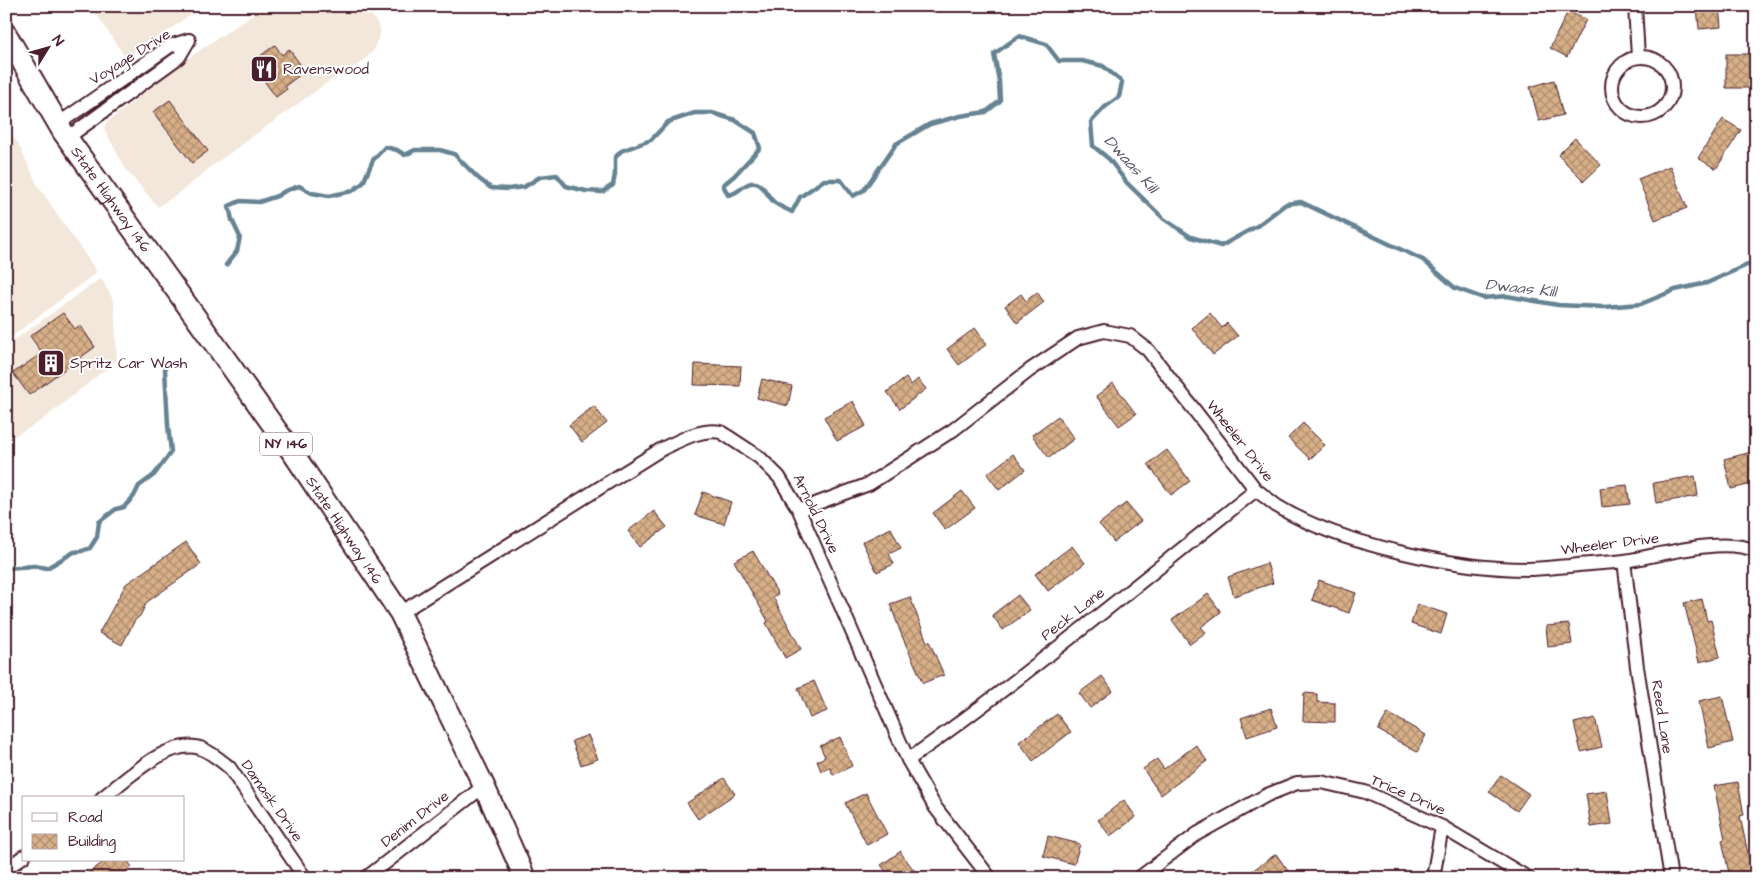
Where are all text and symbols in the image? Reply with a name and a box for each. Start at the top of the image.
north arrow [22,22,72,72]
street label: Voyage Drive [86,24,175,91]
text: N [47,31,68,50]
restaurant icon: Ravenswood [249,54,279,84]
place label: Ravenswood [283,59,369,80]
water label: Dwaas Kill [1099,130,1165,200]
street label: State Highway 146 [66,142,157,257]
water label: Dwaas Kill [1484,273,1560,303]
building icon: Spritz Car Wash [36,348,66,378]
place label: Spritz Car Wash [70,353,188,374]
street label: Wheeler Drive [1201,396,1279,486]
road number: NY 146 [260,432,312,456]
street label: Arnold Drive [788,471,844,557]
street label: State Highway 146 [301,472,389,589]
street label: Wheeler Drive [1560,528,1660,560]
street label: Peck Lane [1037,582,1109,646]
street label: Reed Lane [1646,679,1678,755]
street label: Damask Drive [236,756,308,846]
street label: Trice Drive [1367,769,1449,821]
street label: Denim Drive [376,786,454,852]
legend [22,796,185,862]
text: Road [68,807,103,828]
text: Building [68,831,116,853]

